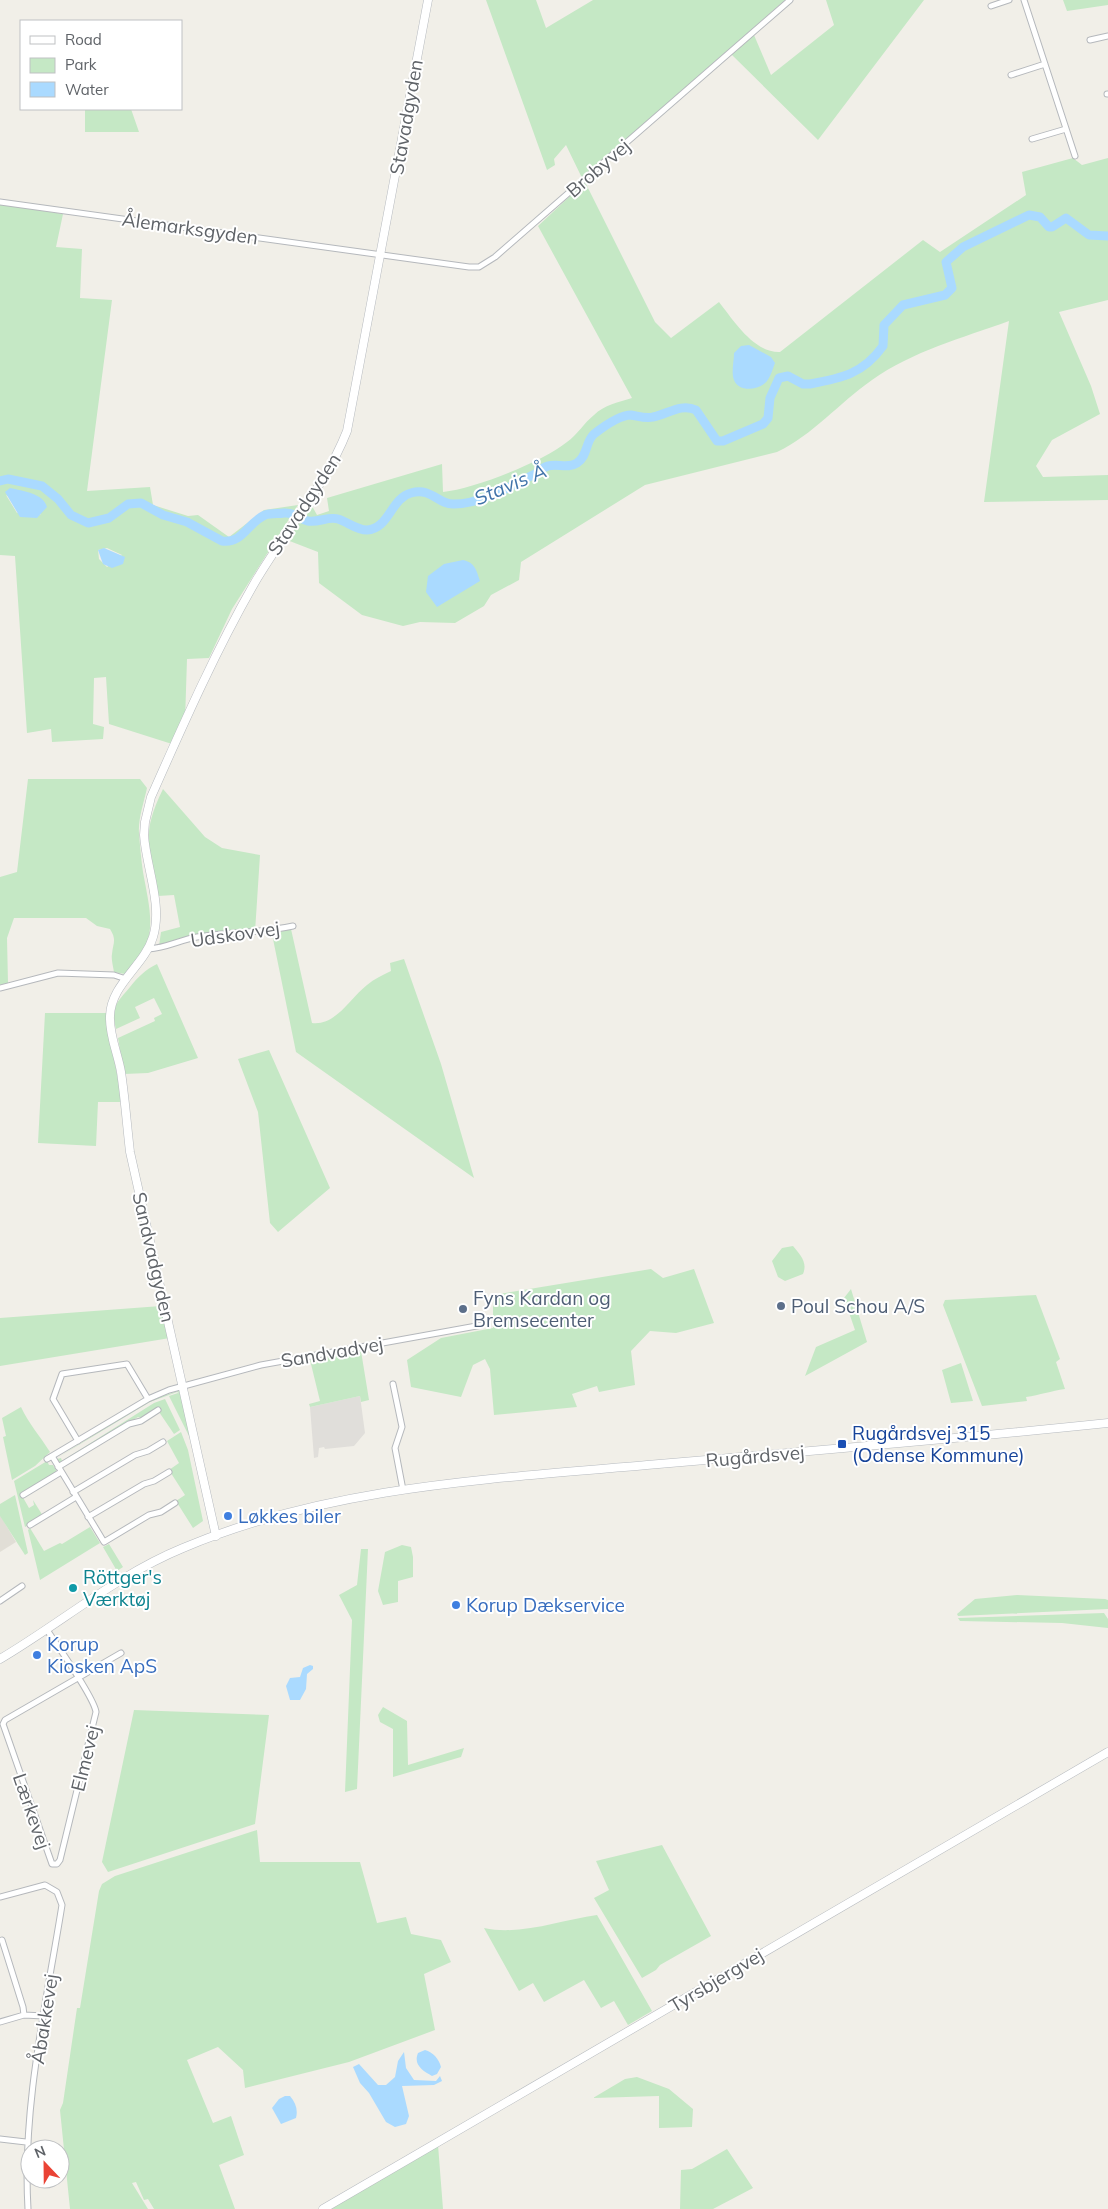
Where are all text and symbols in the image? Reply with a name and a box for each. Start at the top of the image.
legend [20,20,182,110]
text: Road [65,30,102,49]
text: Park [65,55,97,74]
street label: Stavadgyden [384,57,428,177]
text: Water [65,80,109,99]
street label: Brobyvej [561,134,635,202]
street label: Ålemarksgyden [120,207,260,249]
street label: Stavadgyden [262,449,346,559]
water label: Stavis Å [470,458,550,510]
street label: Udskovvej [189,916,281,952]
street label: Sandvadgyden [127,1190,181,1324]
place label: Fyns Kardan og Bremsecenter [473,1286,611,1332]
place label: Poul Schou A/S [791,1294,925,1318]
marker: Poul Schou A/S [775,1300,787,1312]
marker: Fyns Kardan og Bremsecenter [457,1303,469,1315]
street label: Sandvadvej [279,1331,385,1373]
place label: Rugårdsvej 315 (Odense Kommune) [852,1421,1024,1467]
marker: Rugårdsvej 315 (Odense Kommune) [836,1438,848,1450]
street label: Rugårdsvej [705,1440,805,1472]
place label: Løkkes biler [238,1504,341,1528]
marker: Løkkes biler [222,1510,234,1522]
place label: Röttger's Værktøj [83,1565,162,1611]
marker: Röttger's Værktøj [67,1582,79,1594]
place label: Korup Dækservice [466,1593,625,1617]
marker: Korup Dækservice [450,1599,462,1611]
place label: Korup Kiosken ApS [47,1632,157,1678]
marker: Korup Kiosken ApS [31,1649,43,1661]
street label: Elmevej [65,1722,105,1794]
street label: Lærkevej [8,1770,56,1852]
street label: Tyrsbjergvej [664,1942,768,2018]
street label: Åbakkevej [25,1972,63,2066]
north arrow [20,2139,70,2189]
text: N [32,2142,48,2162]

